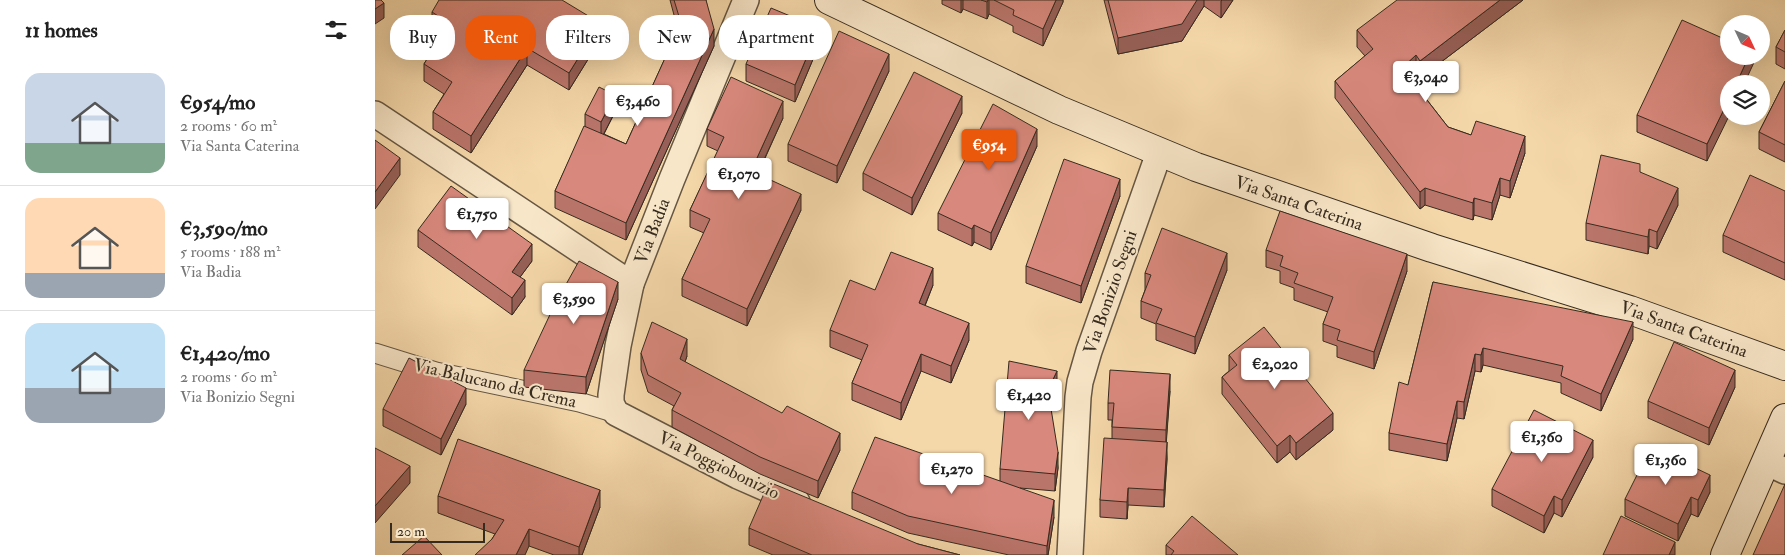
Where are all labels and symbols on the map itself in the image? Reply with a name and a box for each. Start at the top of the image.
north arrow [1720,15,1770,65]
pin: €3,040 [1385,61,1467,103]
pin: €3,460 [597,84,679,127]
pin: €954 [959,128,1019,171]
pin: €1,070 [698,158,780,200]
street label: Via Santa Caterina [1232,171,1367,236]
street label: Via Badia [629,194,676,267]
pin: €1,750 [436,198,518,240]
street label: Via Bonizio Segni [1079,227,1142,357]
pin: €3,590 [533,282,615,325]
street label: Via Santa Caterina [1617,296,1751,363]
pin: €2,020 [1234,348,1316,390]
street label: Via Balucano da Crema [411,354,579,414]
pin: €1,420 [988,378,1070,421]
pin: €1,360 [1501,420,1583,463]
street label: Via Poggiobonizio [654,426,783,505]
pin: €1,360 [1625,444,1707,486]
pin: €1,270 [911,452,993,495]
scale bar [390,520,485,543]

